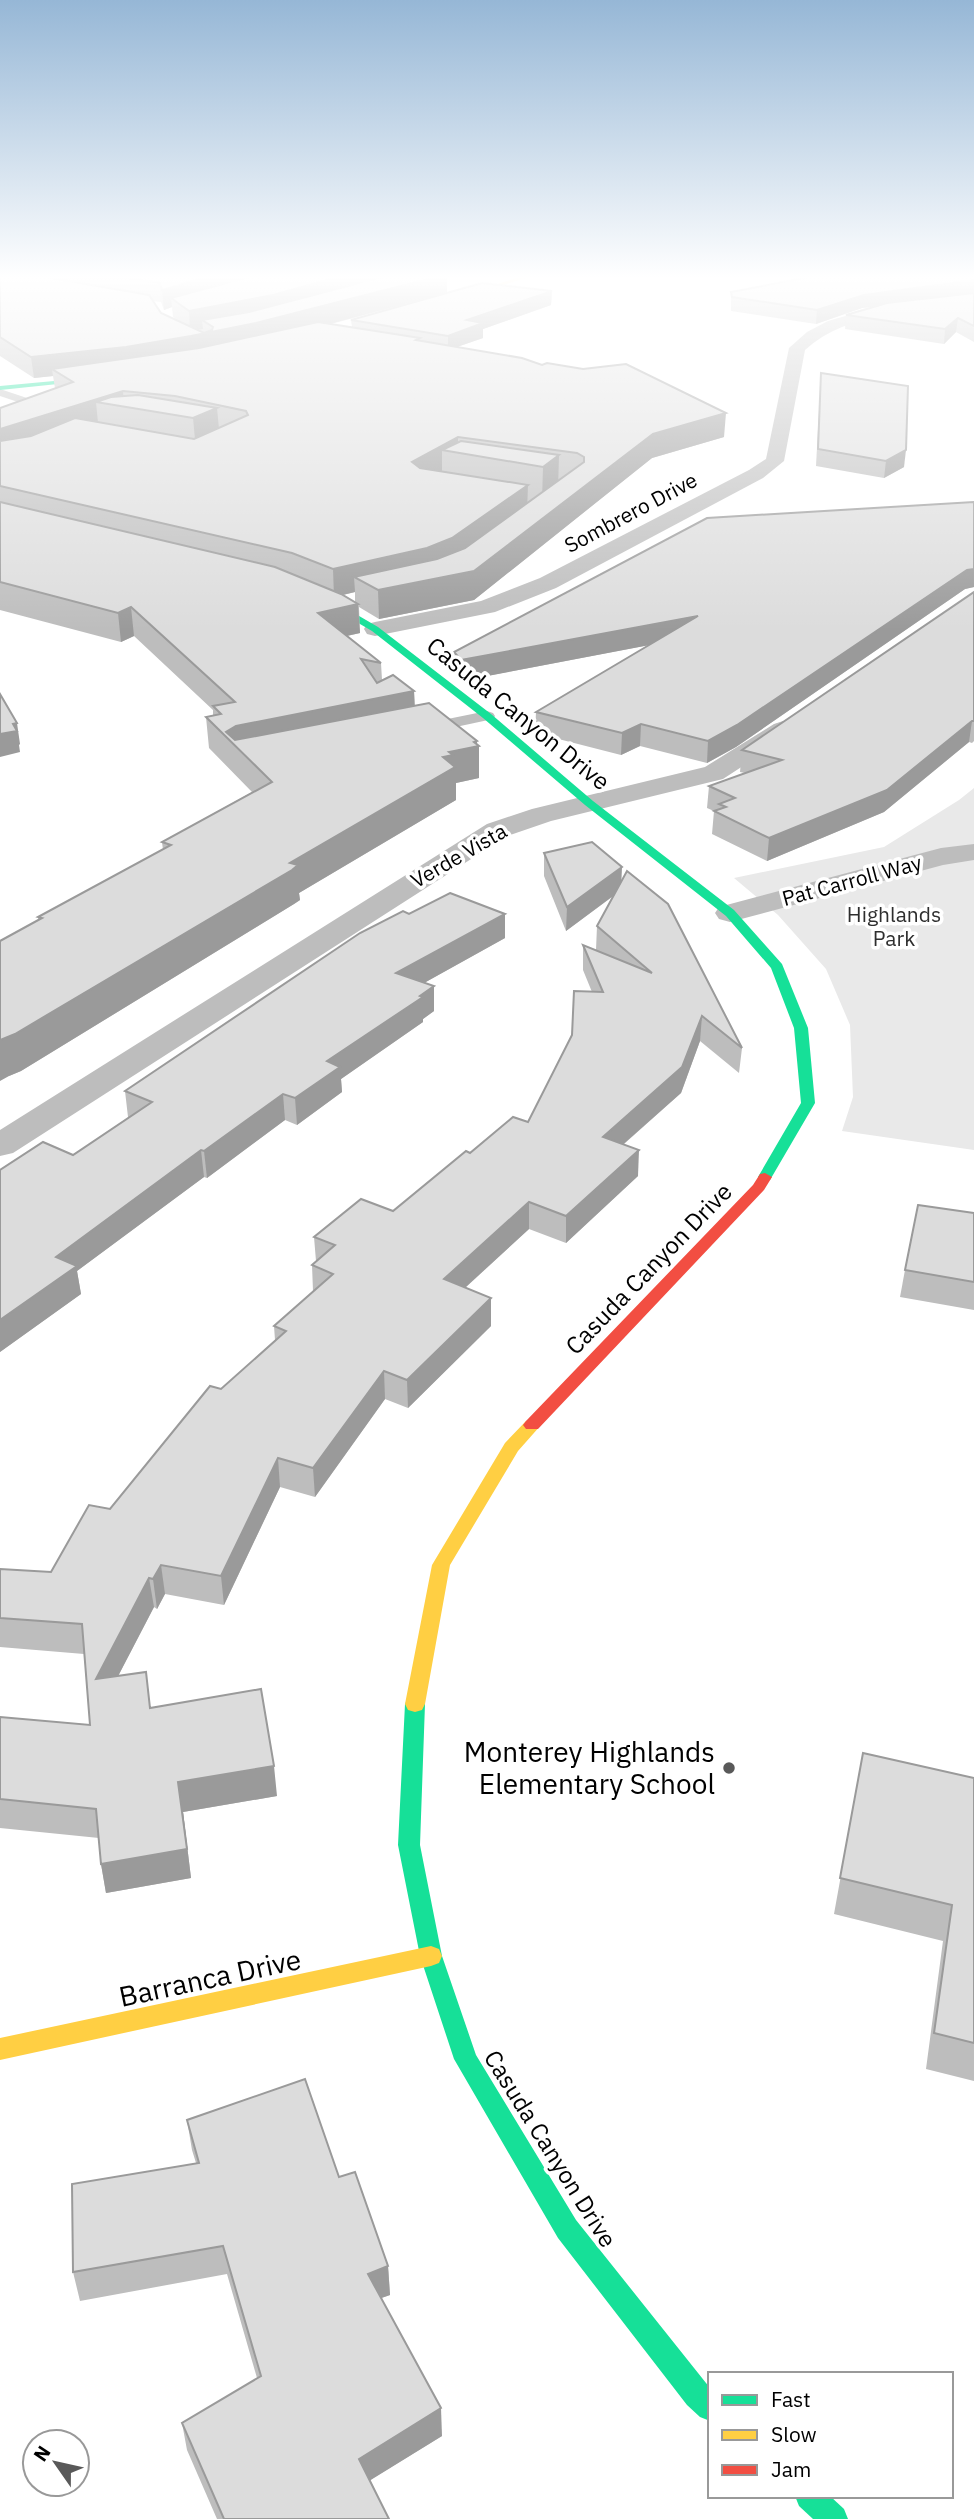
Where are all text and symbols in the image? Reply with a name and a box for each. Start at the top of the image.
street label: Sombrero Drive [559,465,702,559]
street label: Casuda Canyon Drive [420,629,617,797]
street label: Verde Vista [405,816,512,894]
street label: Pat Carroll Way [779,848,925,912]
park label: Highlands Park [847,900,941,952]
street label: Casuda Canyon Drive [558,1176,739,1361]
place label: Monterey Highlands Elementary School [464,1733,715,1802]
marker: Monterey Highlands Elementary School [721,1760,737,1776]
street label: Barranca Drive [115,1940,304,2015]
street label: Casuda Canyon Drive [477,2044,625,2253]
legend [708,2372,953,2498]
text: Fast [771,2385,811,2413]
text: Slow [771,2420,817,2448]
north arrow [21,2428,91,2498]
text: N [28,2441,56,2466]
text: Jam [771,2455,811,2483]

